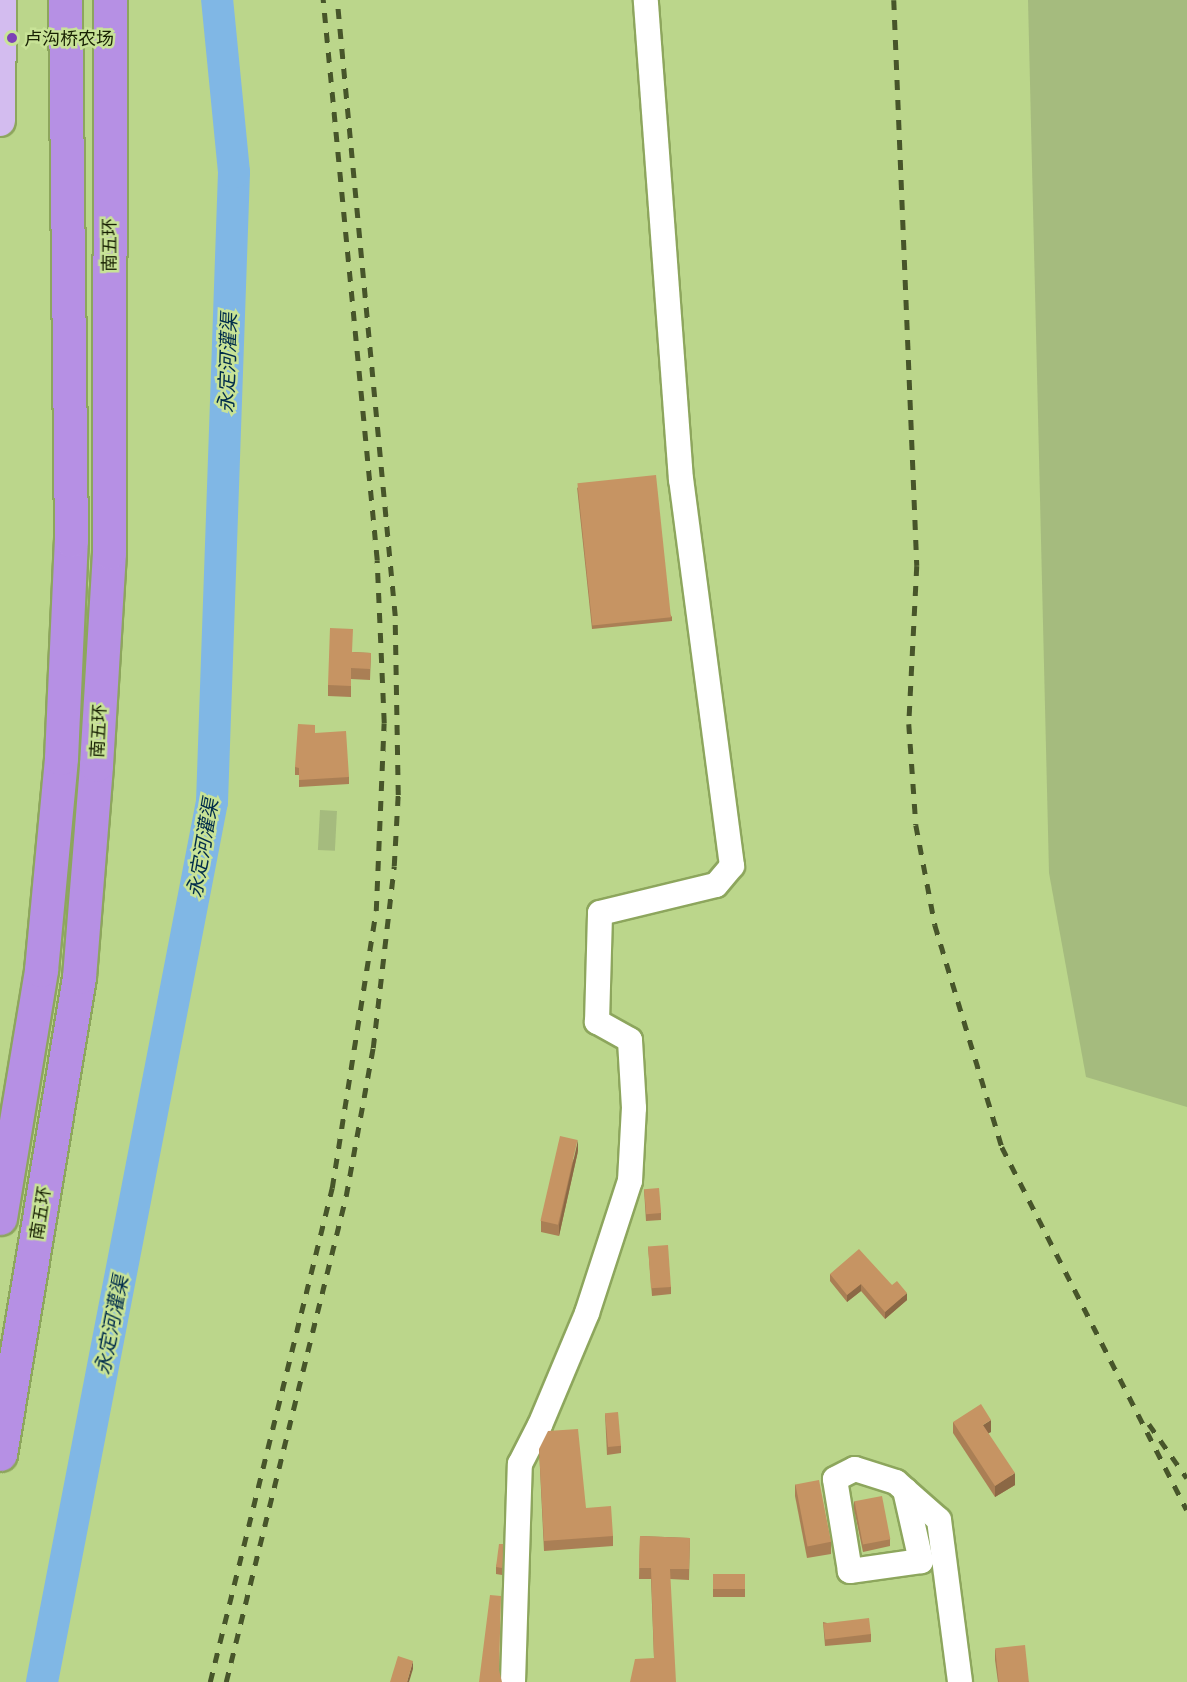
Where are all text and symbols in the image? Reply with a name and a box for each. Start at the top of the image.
place label: 卢沟桥农场 [24,27,114,49]
marker: 卢沟桥农场 [5,31,19,45]
street label: 南五环 [98,218,120,272]
water label: 永定河灌渠 [213,313,241,413]
street label: 南五环 [86,703,110,759]
water label: 永定河灌渠 [181,797,223,899]
street label: 南五环 [25,1185,55,1241]
water label: 永定河灌渠 [90,1274,132,1376]

